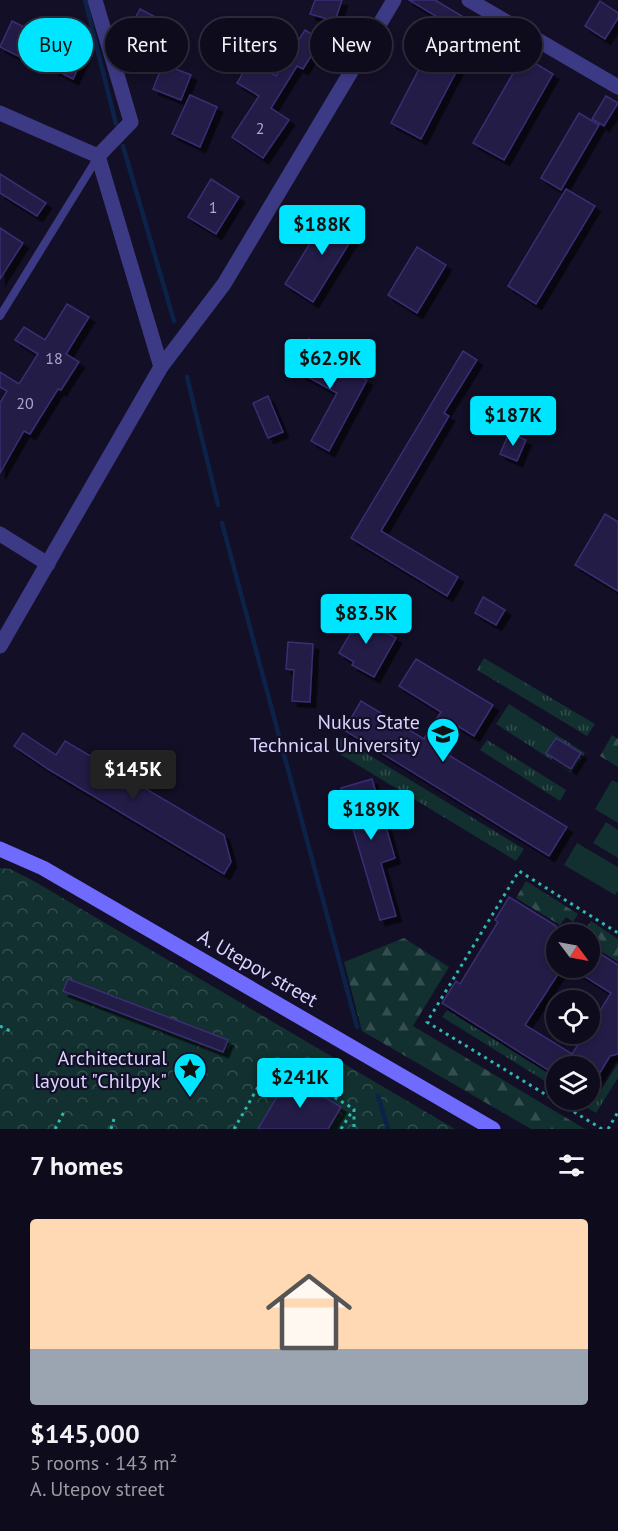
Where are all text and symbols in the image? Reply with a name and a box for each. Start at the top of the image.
chip: Buy [18,18,93,72]
chip: Rent [105,18,188,72]
chip: Filters [200,18,298,72]
chip: New [310,18,392,72]
chip: Apartment [404,18,542,72]
house number: 2 [256,118,264,138]
house number: 1 [209,197,217,217]
pin: $188K [280,205,364,256]
text: $188K [293,211,351,237]
pin: $62.9K [281,339,379,390]
text: $62.9K [299,345,361,371]
house number: 18 [45,348,63,368]
house number: 20 [16,393,34,413]
pin: $187K [471,396,555,447]
text: $187K [484,402,542,428]
pin: $83.5K [317,594,415,645]
text: $83.5K [335,600,397,626]
place label: Nukus State Technical University [250,709,421,758]
school or university icon: Nukus State Technical University [425,716,461,763]
pin: $145K [91,750,175,801]
text: $145K [104,756,162,782]
pin: $189K [329,790,413,841]
text: $189K [342,796,400,822]
street label: A. Utepov street [193,923,323,1013]
north arrow [546,924,600,978]
map controls [546,924,600,1110]
button: locate [546,990,600,1044]
place label: Architectural layout "Chilpyk" [34,1045,167,1094]
place icon: Architectural layout "Chilpyk" [172,1051,208,1098]
button: layers [546,1056,600,1110]
pin: $241K [258,1058,342,1109]
text: $241K [271,1064,329,1090]
text: 7 homes [30,1149,123,1182]
icon: filters [555,1149,588,1182]
icon: home [255,1258,363,1366]
text: $145,000 [30,1417,140,1450]
text: 5 rooms · 143 m² [30,1450,177,1476]
text: A. Utepov street [30,1476,165,1502]

